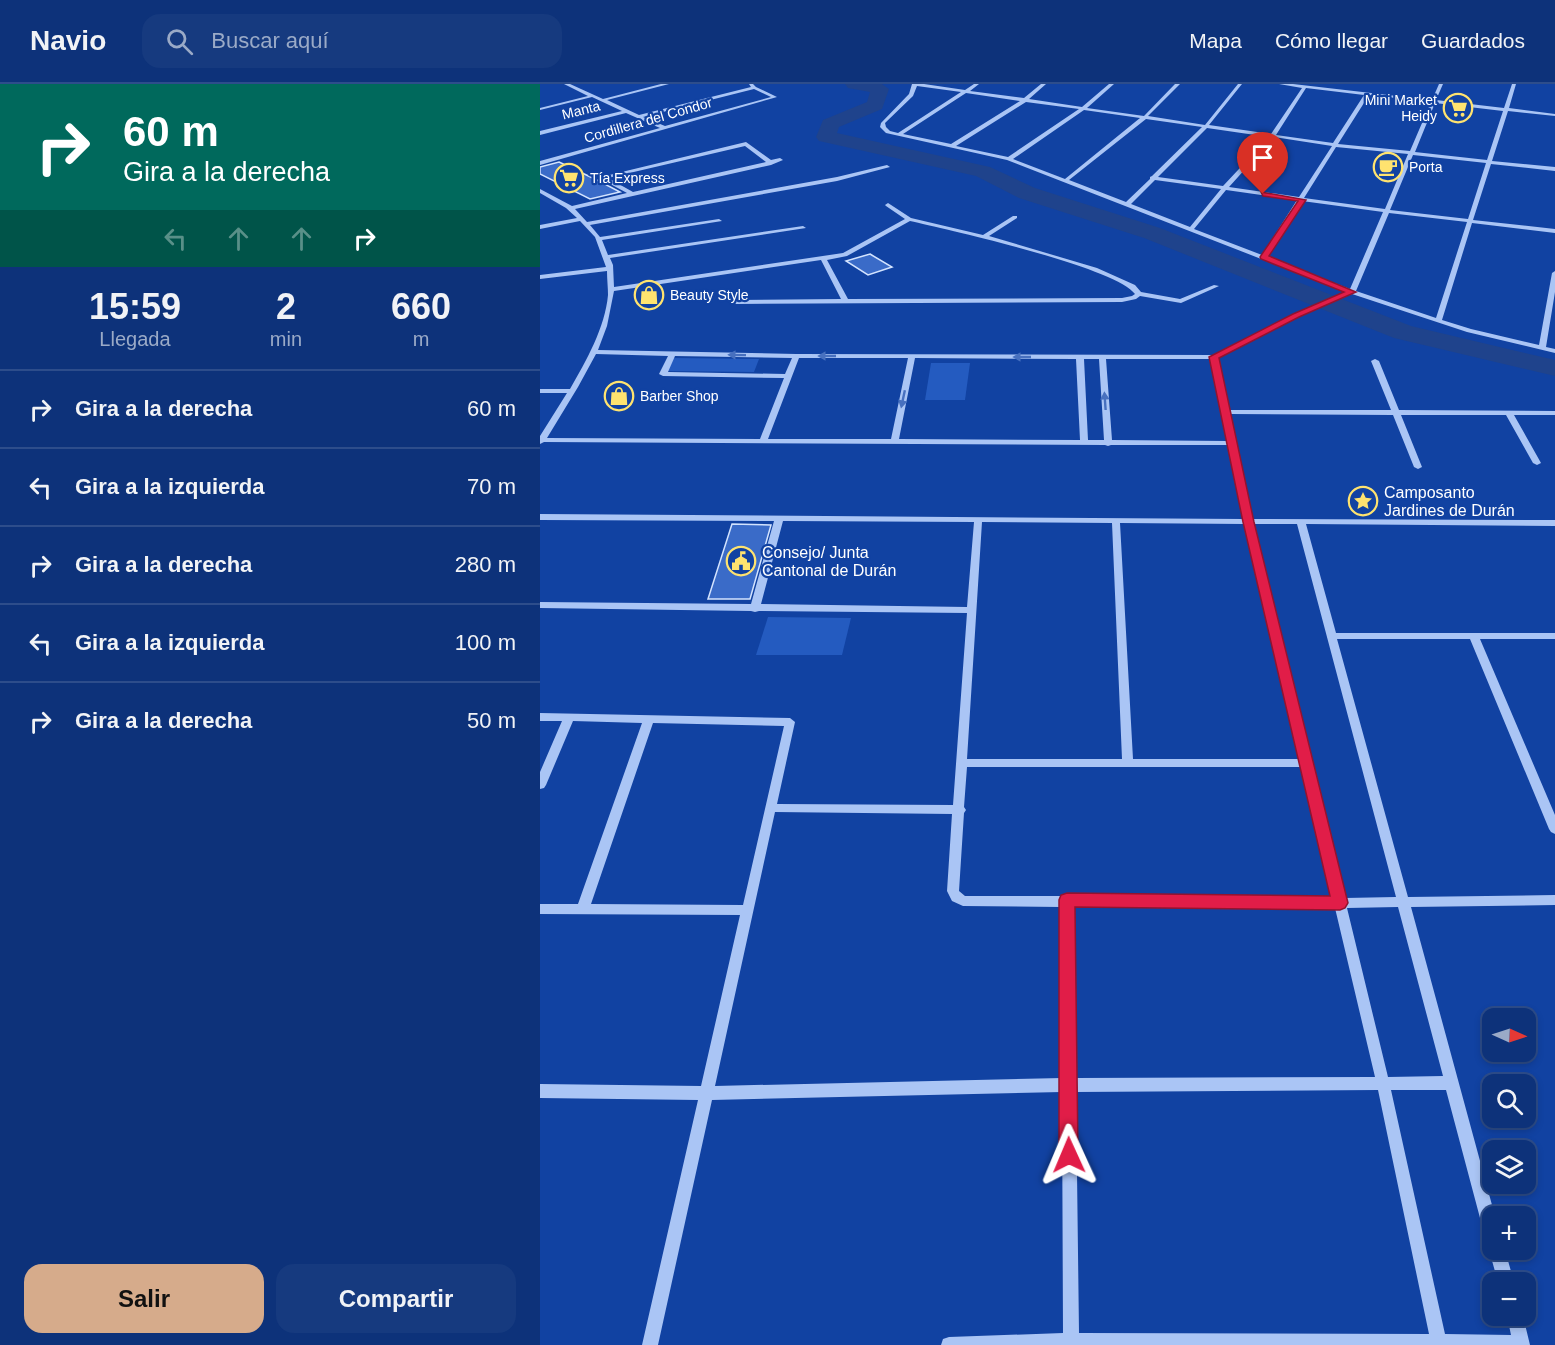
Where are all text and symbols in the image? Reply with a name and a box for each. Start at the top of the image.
search box [142,14,562,68]
text: Navio [30,25,106,56]
icon: search [163,25,196,58]
text: Buscar aquí [211,28,329,53]
text: Mapa [1189,29,1242,52]
text: Cómo llegar [1275,29,1388,52]
text: Guardados [1421,29,1525,52]
place label: Mini Market Heidy [1365,92,1437,124]
supermarket icon: Mini Market Heidy [1442,92,1474,124]
street label: Cordillera del Condor [582,94,714,146]
street label: Manta [560,97,602,122]
icon: right [24,108,102,186]
text: 60 m [123,108,219,155]
pin [1237,132,1288,194]
icon: arrive [1246,141,1279,174]
cafe icon: Porta [1372,151,1404,183]
text: Gira a la derecha [123,157,330,187]
place label: Porta [1409,159,1443,175]
supermarket icon: Tía Express [553,162,585,194]
place label: Tía Express [590,170,665,186]
icon: left [159,222,192,255]
icon: ahead [222,222,255,255]
icon: ahead [285,222,318,255]
icon: right [348,222,381,255]
shop icon: Beauty Style [633,279,665,311]
text: 15:59 [89,286,181,327]
text: 2 [276,286,296,327]
text: 660 [391,286,451,327]
place label: Beauty Style [670,287,749,303]
text: Llegada [99,328,171,350]
text: min [270,328,302,350]
text: m [413,328,429,350]
one-way arrow [728,350,747,359]
one-way arrow [817,351,836,361]
one-way arrow [1012,352,1031,362]
shop icon: Barber Shop [603,380,635,412]
place label: Barber Shop [640,388,719,404]
one-way arrow [898,390,907,409]
one-way arrow [1100,391,1110,410]
icon: right [24,393,57,426]
text: Gira a la derecha [75,396,252,421]
text: 60 m [467,396,516,421]
icon: left [24,471,57,504]
text: Gira a la izquierda [75,474,265,499]
text: 70 m [467,474,516,499]
place label: Camposanto Jardines de Durán [1384,484,1515,519]
place icon: Camposanto Jardines de Durán [1347,485,1379,517]
place label: Consejo/ Junta Cantonal de Durán [762,544,896,579]
public building icon: Consejo/ Junta Cantonal de Durán [725,545,757,577]
icon: right [24,549,57,582]
text: Gira a la derecha [75,552,252,577]
text: 280 m [455,552,516,577]
icon: left [24,627,57,660]
text: Gira a la izquierda [75,630,265,655]
text: 100 m [455,630,516,655]
icon: right [24,705,57,738]
text: Gira a la derecha [75,708,252,733]
text: 50 m [467,708,516,733]
north arrow [1482,1008,1536,1062]
map controls [1482,1008,1536,1326]
button: search [1482,1074,1536,1128]
position arrow [1037,1123,1101,1187]
button: layers [1482,1140,1536,1194]
button: + [1482,1206,1536,1260]
button: Salir [24,1264,264,1333]
button: Compartir [276,1264,516,1333]
button: − [1482,1272,1536,1326]

